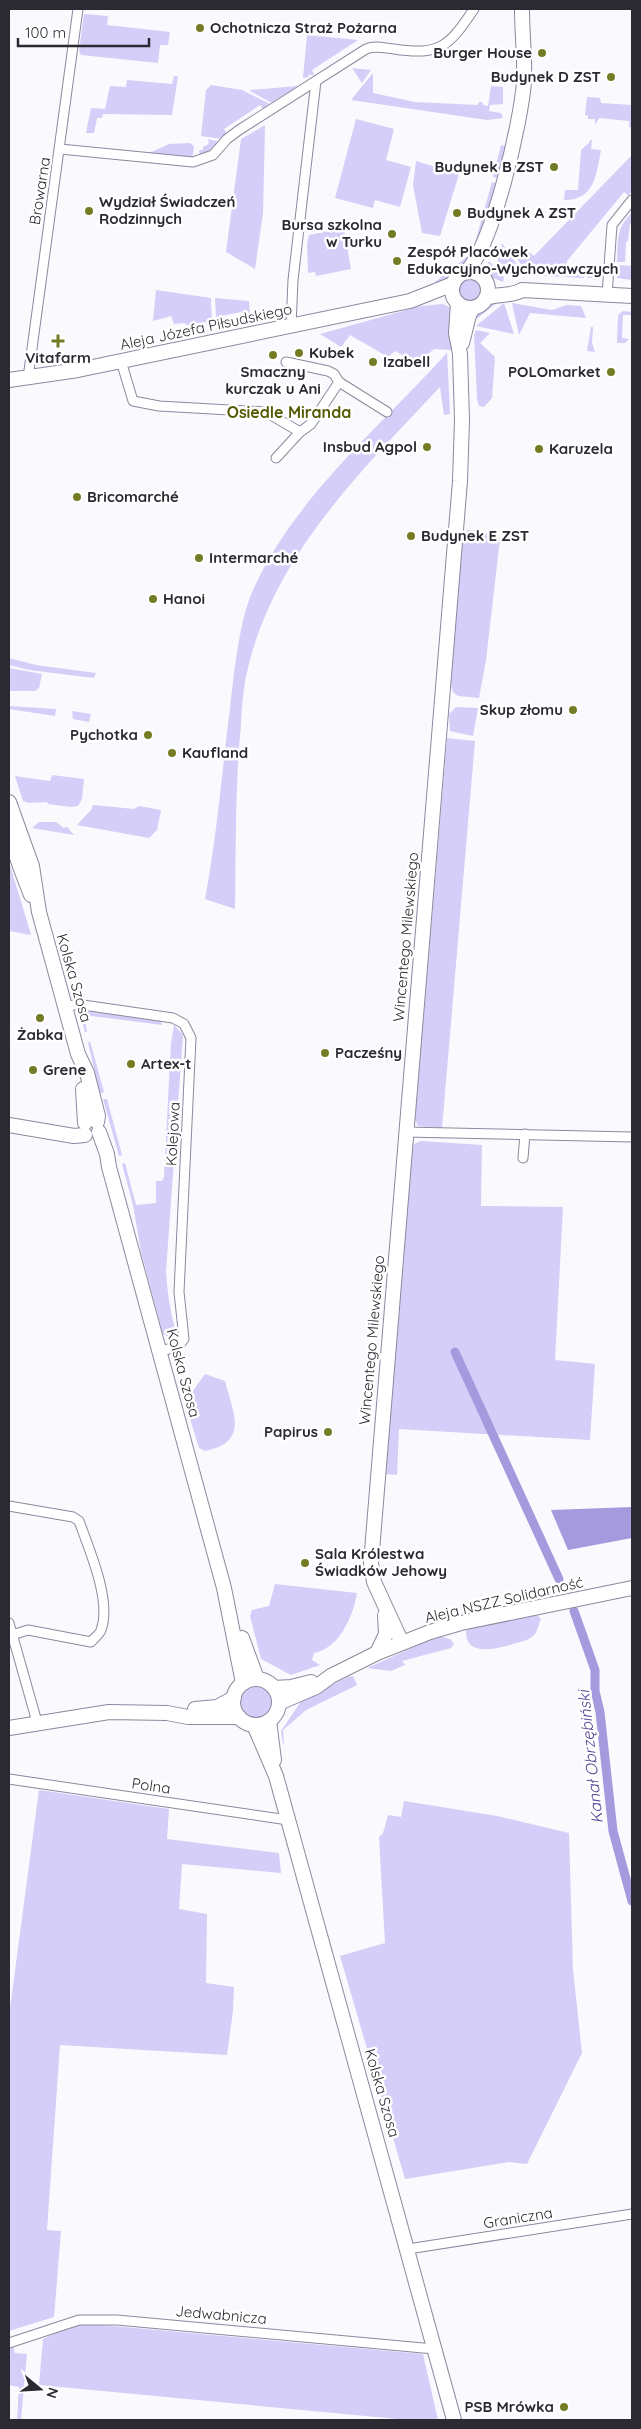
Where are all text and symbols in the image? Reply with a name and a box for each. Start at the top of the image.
scale bar [18,15,149,47]
place label: Ochotnicza Straż Pożarna [210,18,397,37]
marker: Ochotnicza Straż Pożarna [194,22,206,34]
text: 100 m [25,23,66,42]
place label: Burger House [433,43,532,62]
marker: Burger House [536,47,548,59]
place label: Budynek D ZST [491,67,601,86]
marker: Budynek D ZST [605,71,617,83]
street label: Browarna [25,156,54,226]
place label: Budynek B ZST [435,157,544,176]
marker: Budynek B ZST [548,161,560,173]
place label: Wydział Świadczeń Rodzinnych [99,192,235,228]
place label: Budynek A ZST [467,203,576,222]
marker: Wydział Świadczeń Rodzinnych [83,205,95,217]
marker: Budynek A ZST [451,207,463,219]
place label: Bursa szkolna w Turku [281,215,382,251]
marker: Bursa szkolna w Turku [386,228,398,240]
place label: Zespół Placówek Edukacyjno-Wychowawczych [407,242,618,278]
marker: Zespół Placówek Edukacyjno-Wychowawczych [391,255,403,267]
street label: Aleja Józefa Piłsudskiego [118,299,294,354]
marker: Vitafarm [52,335,64,347]
place label: Kubek [309,343,354,362]
marker: Kubek [293,347,305,359]
place label: Vitafarm [25,348,91,367]
marker: Smaczny kurczak u Ani [267,349,279,361]
place label: Izabell [383,352,430,371]
marker: Izabell [367,356,379,368]
place label: Smaczny kurczak u Ani [225,362,321,398]
place label: POLOmarket [508,362,601,381]
marker: POLOmarket [605,366,617,378]
district label: Osiedle Miranda [227,402,351,422]
place label: Insbud Agpol [323,437,417,456]
place label: Karuzela [549,439,613,458]
marker: Insbud Agpol [421,441,433,453]
marker: Karuzela [533,443,545,455]
place label: Bricomarché [87,487,179,506]
marker: Bricomarché [71,491,83,503]
place label: Budynek E ZST [421,526,529,545]
marker: Budynek E ZST [405,530,417,542]
place label: Intermarché [209,548,299,567]
marker: Intermarché [193,552,205,564]
place label: Hanoi [163,589,205,608]
marker: Hanoi [147,593,159,605]
place label: Skup złomu [480,700,563,719]
marker: Skup złomu [567,704,579,716]
place label: Pychotka [70,725,138,744]
marker: Pychotka [142,729,154,741]
place label: Kaufland [182,743,248,762]
marker: Kaufland [166,747,178,759]
street label: Wincentego Milewskiego [389,851,422,1023]
street label: Kolska Szosa [53,931,96,1024]
marker: Żabka [34,1012,46,1024]
place label: Żabka [17,1025,63,1044]
place label: Pacześny [335,1043,402,1062]
marker: Pacześny [319,1047,331,1059]
place label: Artex-t [141,1054,191,1073]
marker: Artex-t [125,1058,137,1070]
place label: Grene [43,1060,86,1079]
marker: Grene [27,1064,39,1076]
street label: Kolejowa [161,1101,184,1167]
street label: Wincentego Milewskiego [355,1254,388,1426]
street label: Kolska Szosa [162,1326,204,1419]
place label: Papirus [264,1422,318,1441]
marker: Papirus [322,1426,334,1438]
place label: Sala Królestwa Świadków Jehowy [315,1544,447,1580]
marker: Sala Królestwa Świadków Jehowy [299,1557,311,1569]
street label: Aleja NSZZ Solidarność [423,1572,585,1627]
water label: Kanał Obrzębiński [573,1688,607,1825]
street label: Polna [130,1773,172,1798]
street label: Kolska Szosa [361,2046,404,2139]
street label: Graniczna [482,2203,554,2232]
street label: Jedwabnicza [175,2301,267,2328]
north arrow [15,2364,65,2414]
text: N [42,2385,63,2401]
place label: PSB Mrówka [464,2397,554,2416]
marker: PSB Mrówka [558,2401,570,2413]

